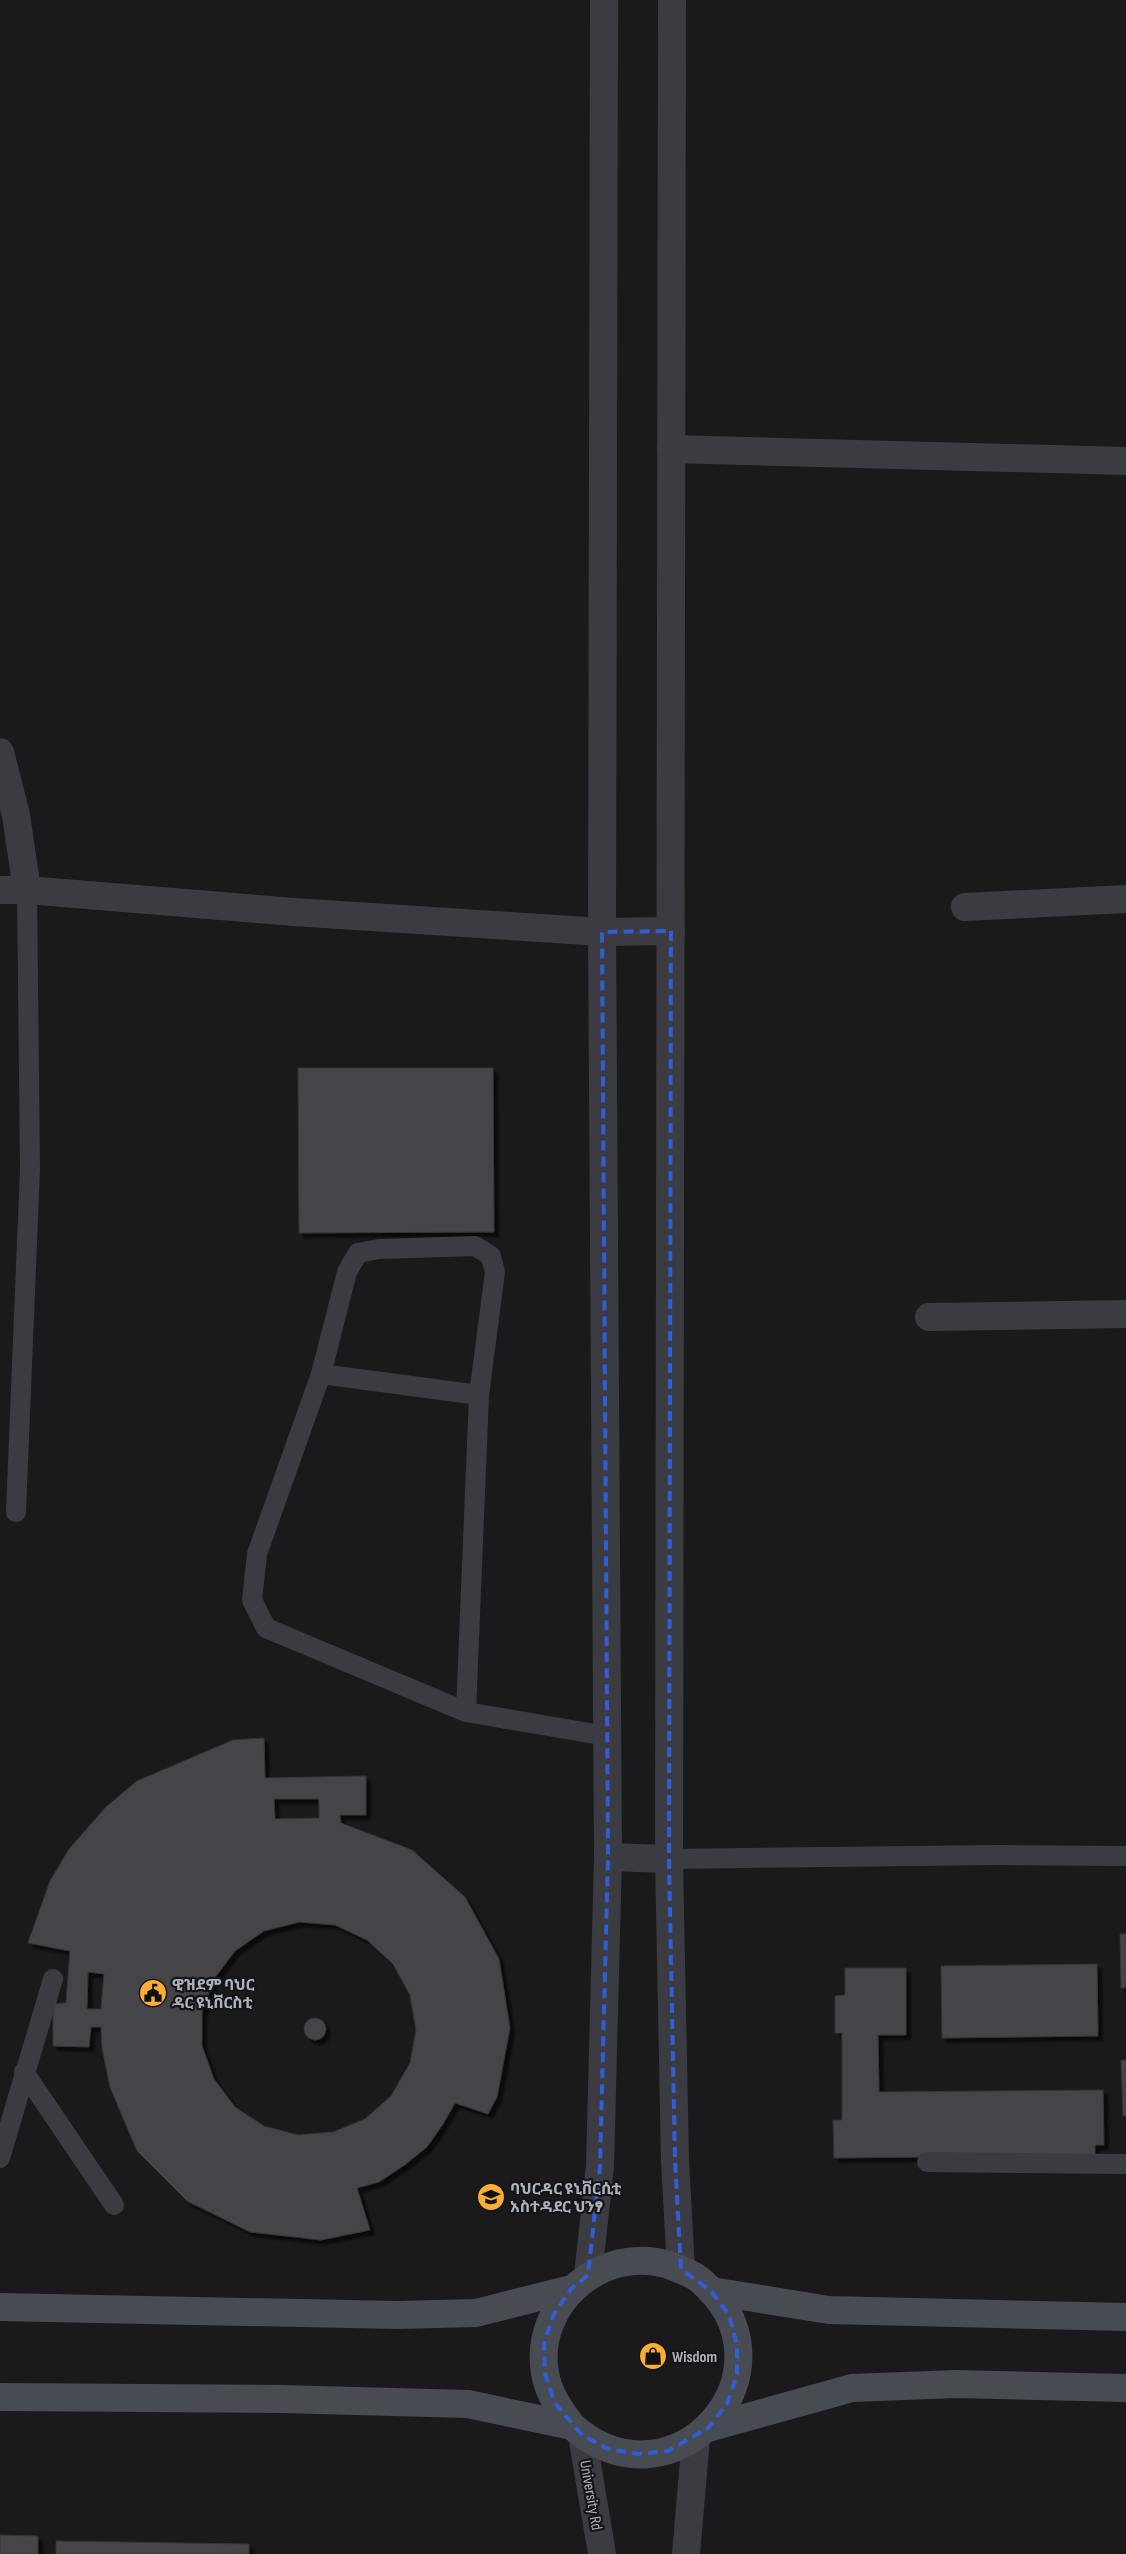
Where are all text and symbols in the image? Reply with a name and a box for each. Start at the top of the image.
place label: ዊዝደም ባህር ዳር ዩኒቨርስቲ [172,1976,255,2013]
public building icon: ዊዝደም ባህር ዳር ዩኒቨርስቲ [138,1978,168,2008]
place label: ባህርዳር ዩኒቨርሲቲ አስተዳደር ህንፃ [510,2180,621,2217]
school or university icon: ባህርዳር ዩኒቨርሲቲ አስተዳደር ህንፃ [476,2182,506,2212]
shop icon: Wisdom [638,2341,668,2371]
place label: Wisdom [672,2348,717,2367]
street label: University Rd [575,2459,606,2532]

